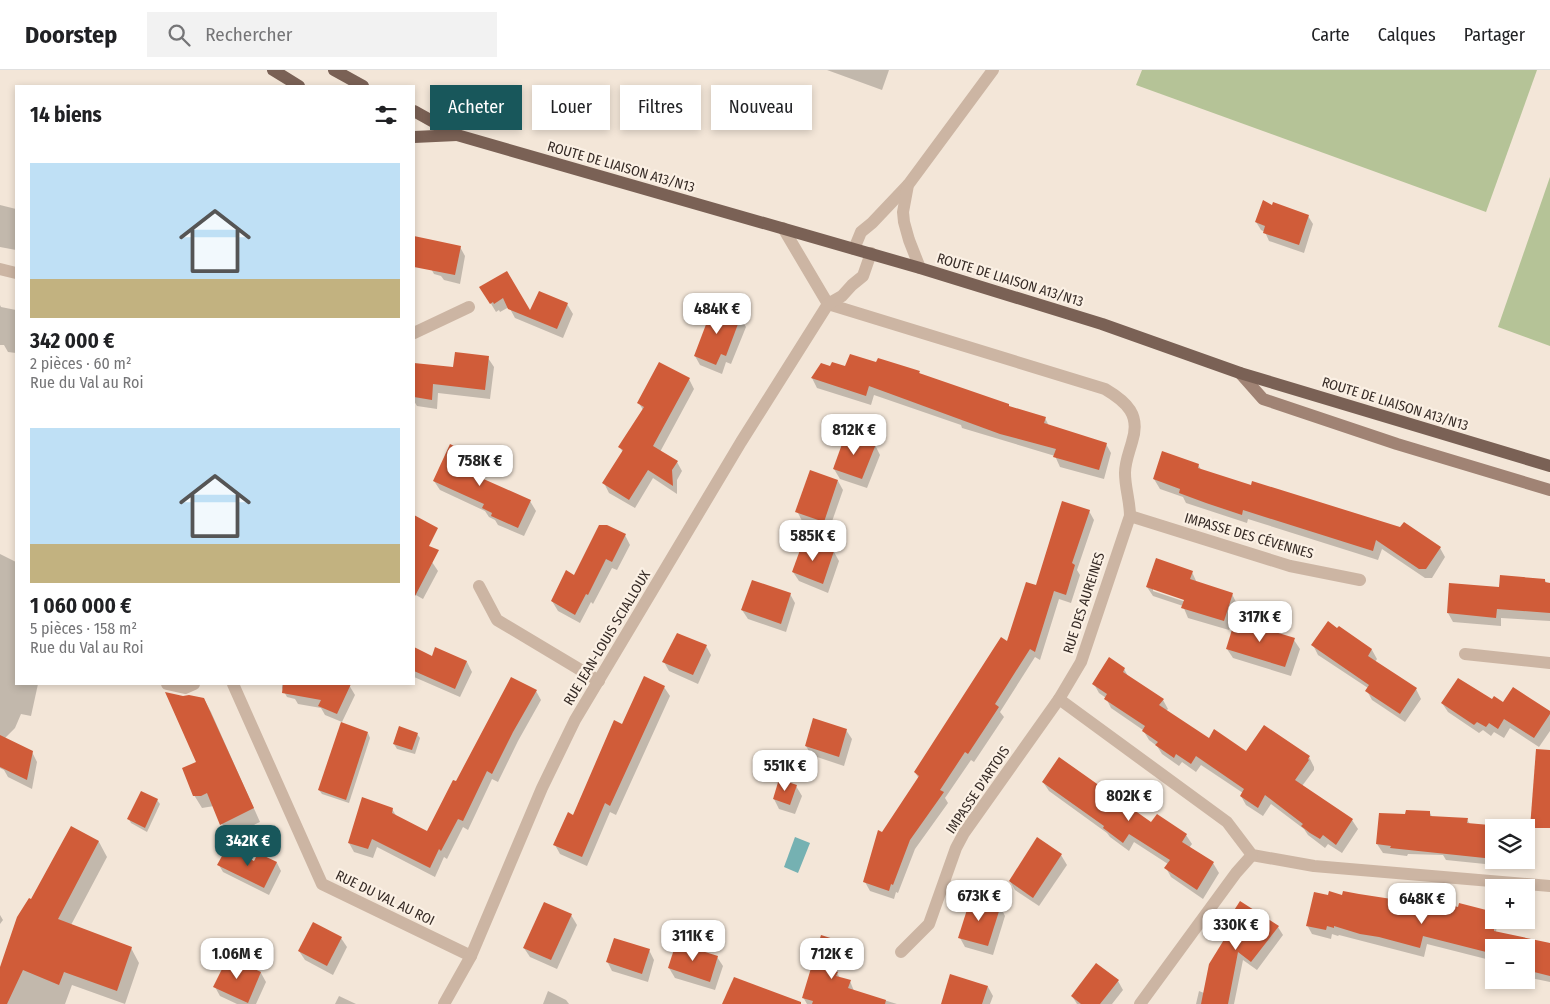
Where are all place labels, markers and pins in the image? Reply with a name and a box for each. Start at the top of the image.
pin: 484K € [676,292,758,335]
pin: 812K € [813,414,895,456]
pin: 758K € [439,444,521,487]
pin: 585K € [772,520,854,562]
pin: 317K € [1219,600,1301,643]
pin: 551K € [744,750,826,792]
pin: 802K € [1088,780,1170,822]
pin: 342K € [207,824,289,867]
pin: 673K € [938,880,1020,922]
pin: 648K € [1381,882,1463,925]
pin: 330K € [1195,908,1277,951]
pin: 311K € [652,920,734,962]
pin: 1.06M € [191,938,283,980]
pin: 712K € [791,938,873,980]

